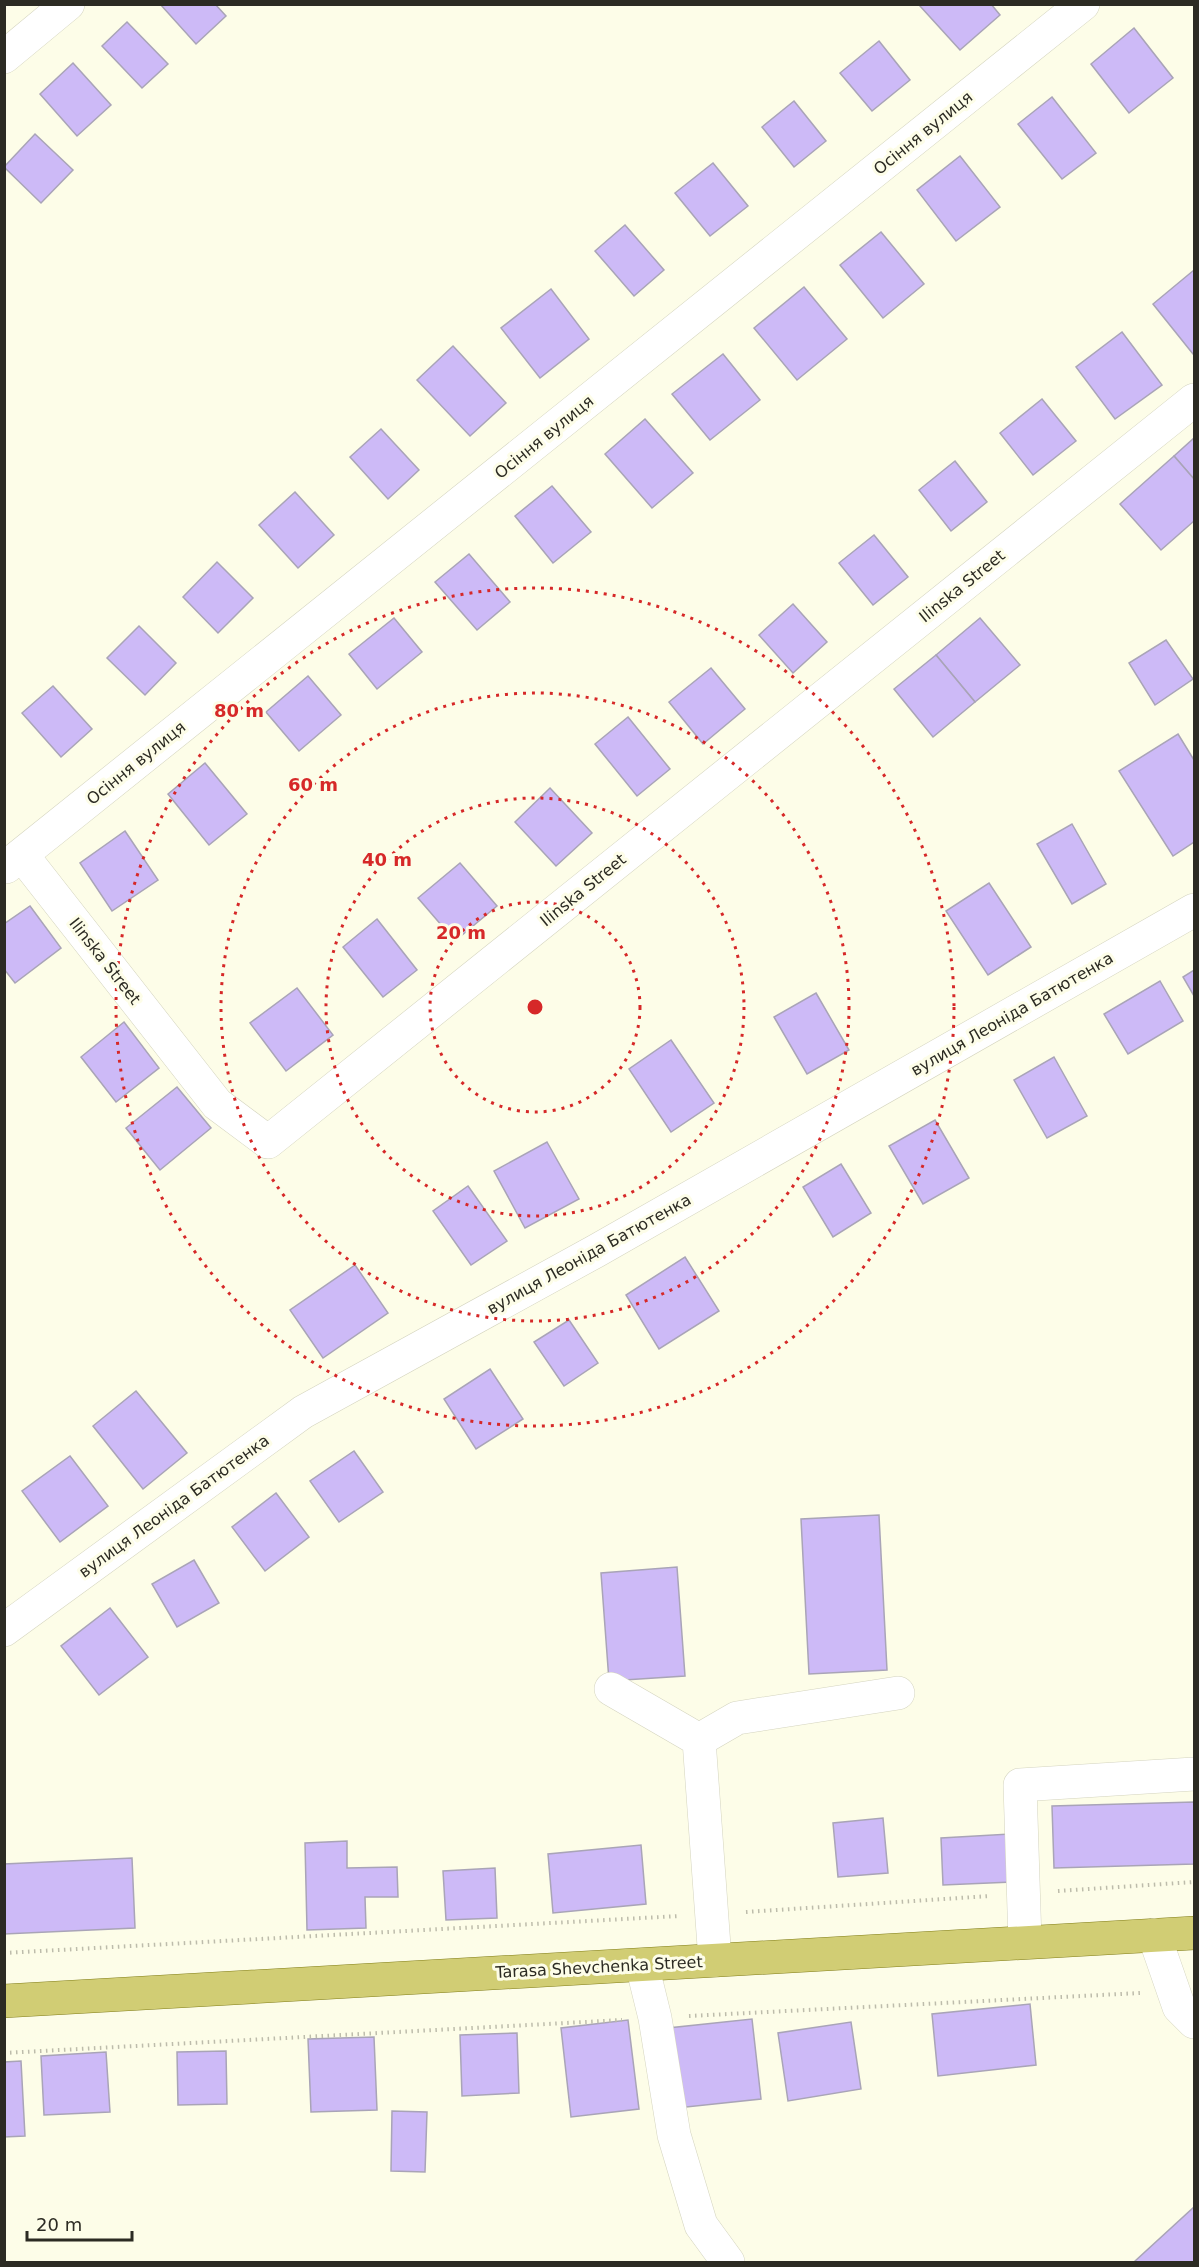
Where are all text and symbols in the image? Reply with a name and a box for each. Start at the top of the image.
street label: Осіння вулиця [870,87,976,179]
street label: Осіння вулиця [491,391,597,483]
street label: Ilinska Street [915,546,1009,626]
text: 80 m [214,700,264,721]
street label: Осіння вулиця [83,717,189,809]
text: 60 m [288,774,338,795]
text: 40 m [362,849,412,870]
street label: Ilinska Street [536,850,630,930]
street label: Ilinska Street [65,914,145,1008]
text: 20 m [436,922,486,943]
street label: вулиця Леоніда Батютенка [908,948,1116,1080]
centre of rings [525,997,545,1017]
street label: вулиця Леоніда Батютенка [484,1190,694,1318]
street label: вулиця Леоніда Батютенка [75,1431,273,1581]
street label: Tarasa Shevchenka Street [494,1952,703,1982]
scale bar [27,2204,132,2242]
text: 20 m [36,2214,82,2235]

